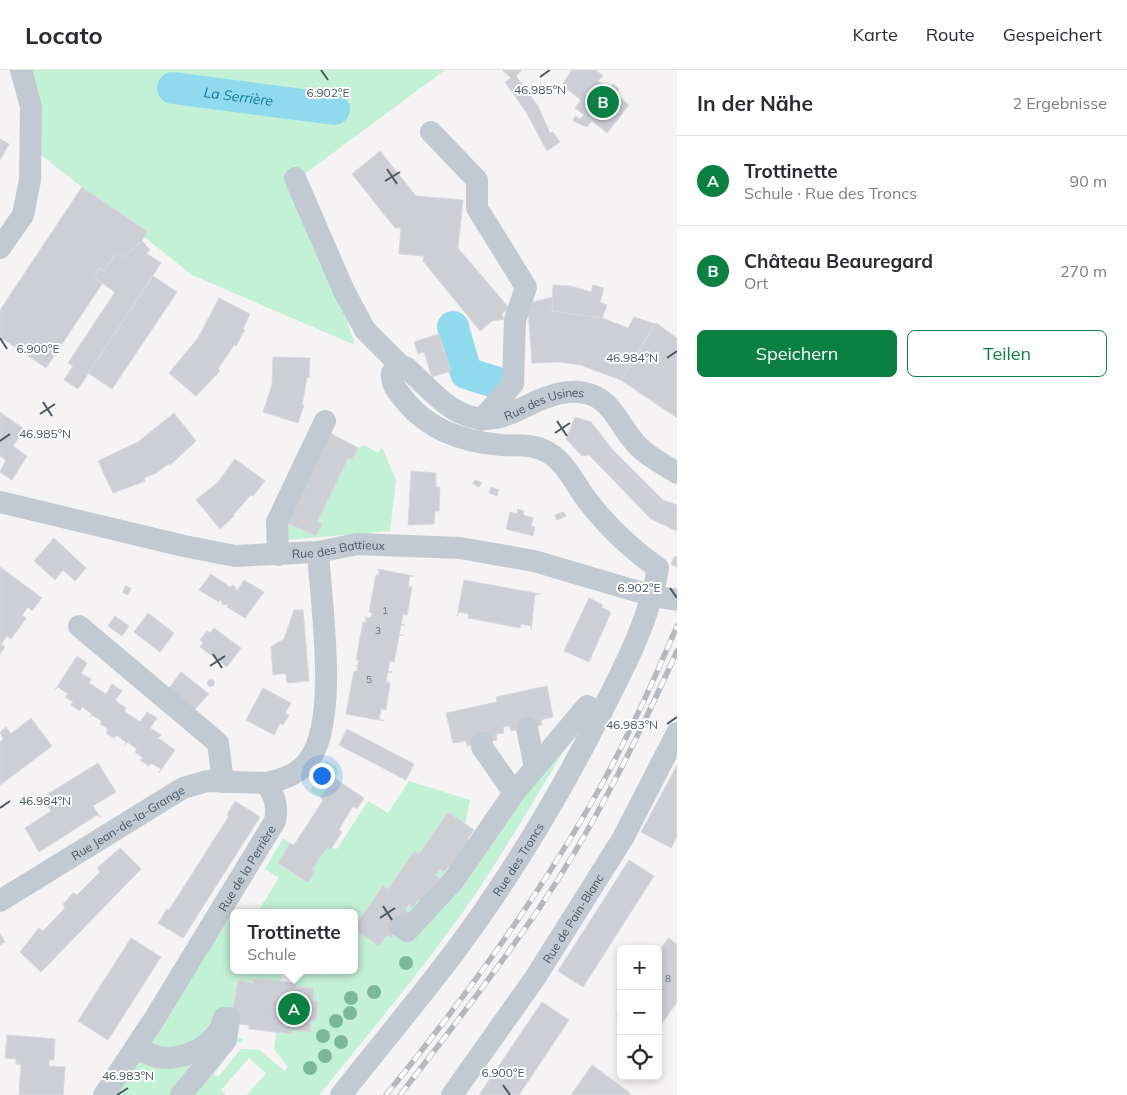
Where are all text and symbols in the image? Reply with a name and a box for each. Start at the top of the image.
text: Locato [25,20,103,50]
text: Karte [853,23,898,46]
text: Route [926,23,975,46]
text: Gespeichert [1003,23,1102,46]
text: 46.985°N [514,82,566,97]
water label: La Serrière [203,83,275,110]
pin: B [587,83,619,121]
text: 6.902°E [306,85,350,100]
text: In der Nähe [697,90,813,116]
text: 2 Ergebnisse [1012,93,1107,113]
text: Trottinette [744,159,838,183]
text: A [707,171,719,191]
text: 90 m [1070,171,1107,191]
text: Schule · Rue des Troncs [744,183,917,203]
text: Château Beauregard [744,249,933,273]
text: B [707,261,719,281]
text: 270 m [1060,261,1107,281]
text: Ort [744,273,768,293]
button: Speichern [697,330,897,377]
button: Teilen [907,330,1107,377]
text: 6.900°E [16,341,60,356]
text: 46.984°N [606,350,658,365]
street label: Rue des Usines [502,384,586,423]
text: 46.985°N [19,426,71,441]
street label: Rue des Battieux [291,536,386,561]
text: 6.902°E [617,580,661,595]
house number: 1 [382,604,388,617]
house number: 3 [375,624,381,637]
house number: 5 [366,673,372,686]
text: 46.983°N [606,717,658,732]
your location [309,763,335,789]
street label: Rue Jean-de-la-Grange [68,782,187,863]
text: 46.984°N [19,793,71,808]
street label: Rue des Troncs [489,820,547,899]
street label: Rue de la Perrière [214,822,278,914]
street label: Rue de Pain-Blanc [539,871,606,966]
popup [230,909,358,974]
text: Trottinette [247,920,341,944]
text: Schule [247,944,296,964]
map controls [617,945,662,1080]
button: + [617,945,662,990]
house number: 8 [665,972,671,985]
pin: A [278,990,310,1028]
button: − [617,990,662,1035]
button: locate [617,1035,662,1080]
text: 6.900°E [481,1065,525,1080]
text: 46.983°N [102,1068,154,1083]

